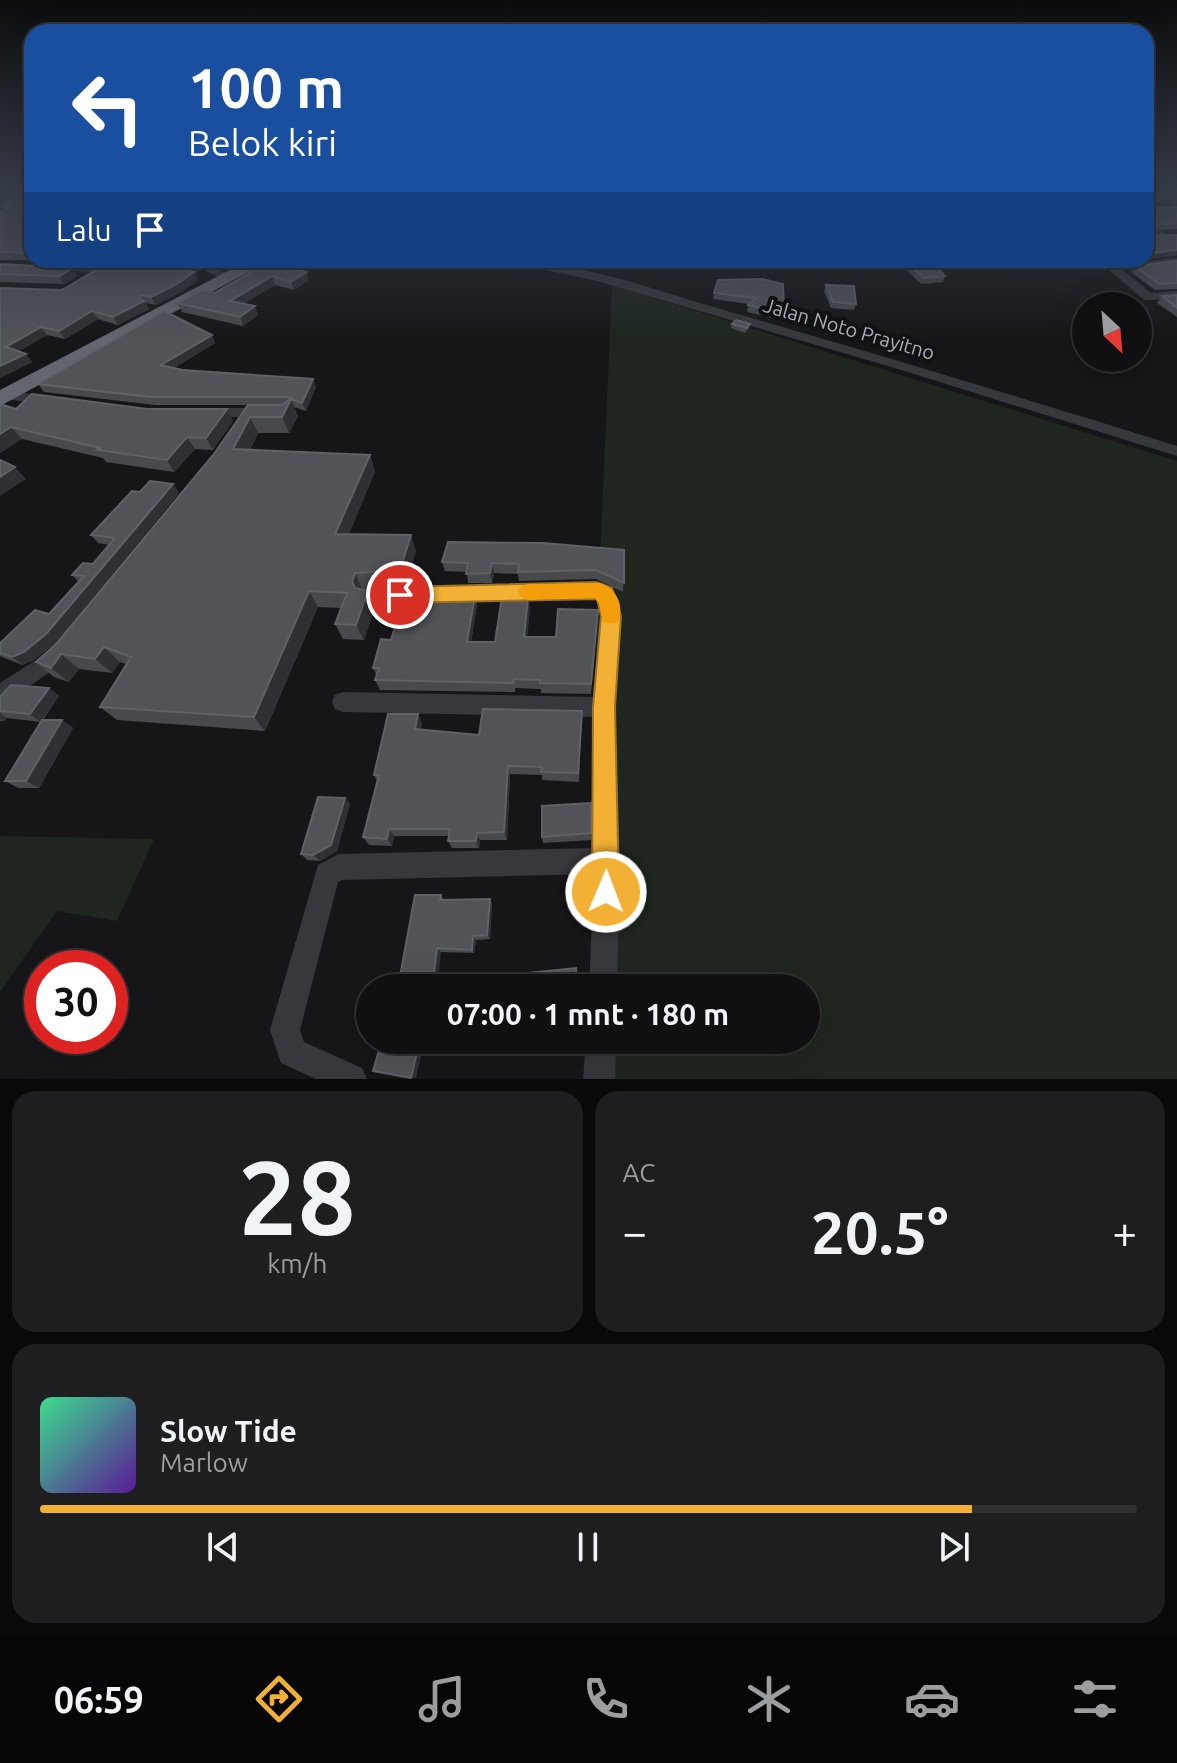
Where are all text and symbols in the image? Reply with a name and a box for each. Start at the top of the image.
icon: left [56,56,160,160]
text: 100 m [188,56,344,119]
text: Belok kiri [188,122,337,163]
icon: arrive [128,208,172,252]
text: Lalu [56,213,112,247]
north arrow [1072,292,1152,372]
map controls [1072,292,1152,372]
street label: Jalan Noto Prayitno [761,293,937,364]
pin [366,561,434,629]
icon: arrive [378,573,422,617]
position arrow [564,850,648,934]
speed limit sign: 30 [24,950,128,1054]
text: 07:00 · 1 mnt · 180 m [447,997,729,1031]
text: 28 [239,1138,356,1255]
text: AC [623,1158,655,1187]
text: 20.5° [811,1198,948,1265]
text: − [623,1207,647,1256]
text: + [1112,1207,1137,1256]
text: km/h [267,1249,327,1278]
text: Slow Tide [160,1414,297,1448]
text: Marlow [160,1448,248,1477]
icon: previous [201,1525,245,1569]
icon: pause [566,1525,610,1569]
icon: next [932,1525,976,1569]
icon: directions [251,1671,307,1727]
icon: music [414,1671,470,1727]
icon: phone [578,1671,634,1727]
icon: climate [741,1671,797,1727]
icon: car [904,1671,960,1727]
icon: filters [1067,1671,1123,1727]
text: 06:59 [54,1679,144,1720]

